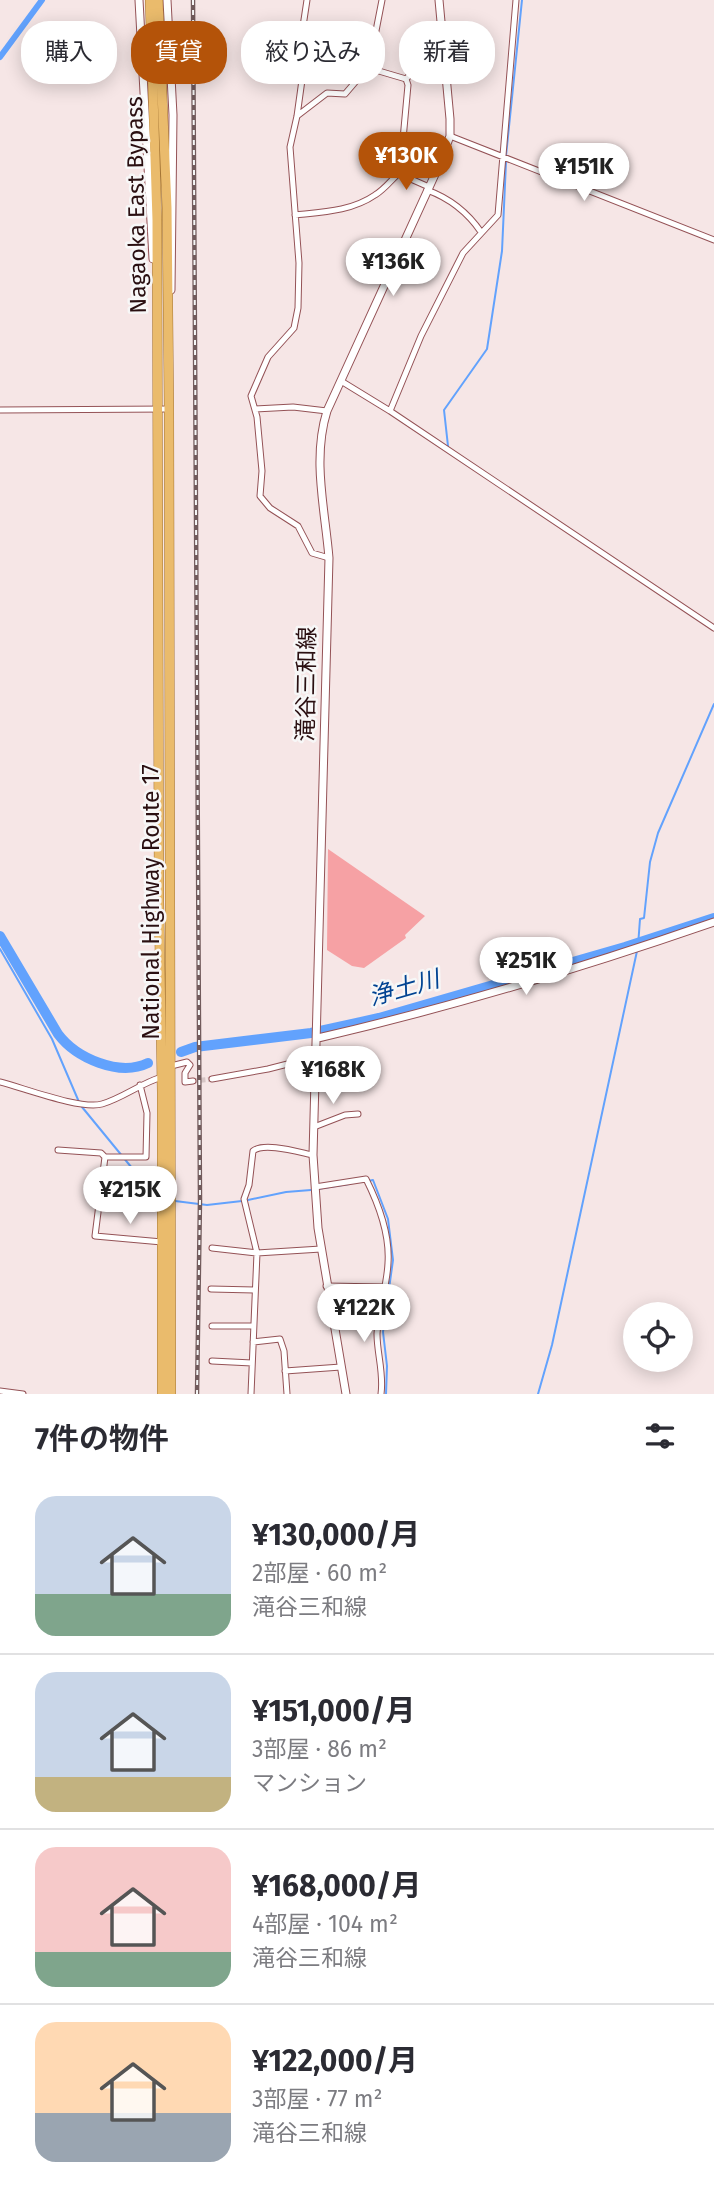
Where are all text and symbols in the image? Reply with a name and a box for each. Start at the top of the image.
chip: 購入 [21,21,117,84]
chip: 賃貸 [131,21,227,84]
chip: 絞り込み [241,21,385,84]
chip: 新着 [399,21,495,84]
street label: Nagaoka East Bypass [120,96,152,314]
pin: ¥130K [357,132,455,192]
text: ¥130K [374,141,438,169]
pin: ¥151K [535,144,633,203]
text: ¥151K [554,152,614,180]
pin: ¥136K [344,238,442,298]
text: ¥136K [362,247,424,275]
street label: 滝谷三和線 [291,626,321,742]
street label: National Highway Route 17 [137,764,165,1040]
pin: ¥251K [477,937,575,997]
text: ¥251K [496,946,556,974]
water label: 浄土川 [366,964,445,1011]
pin: ¥168K [284,1046,382,1106]
text: ¥168K [301,1055,365,1083]
pin: ¥215K [81,1166,179,1226]
text: ¥215K [99,1175,161,1203]
pin: ¥122K [315,1284,413,1344]
text: ¥122K [333,1293,395,1321]
map controls [623,1302,693,1372]
button: locate [623,1302,693,1372]
icon: filters [641,1417,679,1455]
text: 7件の物件 [35,1421,169,1457]
text: ¥130,000/月 [252,1517,420,1553]
icon: home [91,1524,175,1608]
text: 2部屋 · 60 m² [252,1559,387,1587]
text: 滝谷三和線 [252,1593,367,1621]
text: ¥151,000/月 [252,1693,415,1729]
icon: home [91,1700,175,1784]
text: 3部屋 · 86 m² [252,1735,387,1763]
text: マンション [252,1769,367,1797]
text: ¥168,000/月 [252,1868,421,1904]
icon: home [91,1875,175,1959]
text: 4部屋 · 104 m² [252,1910,398,1938]
text: 滝谷三和線 [252,1944,367,1972]
text: ¥122,000/月 [252,2043,418,2079]
icon: home [91,2050,175,2134]
text: 3部屋 · 77 m² [252,2085,383,2113]
text: 滝谷三和線 [252,2119,367,2147]

